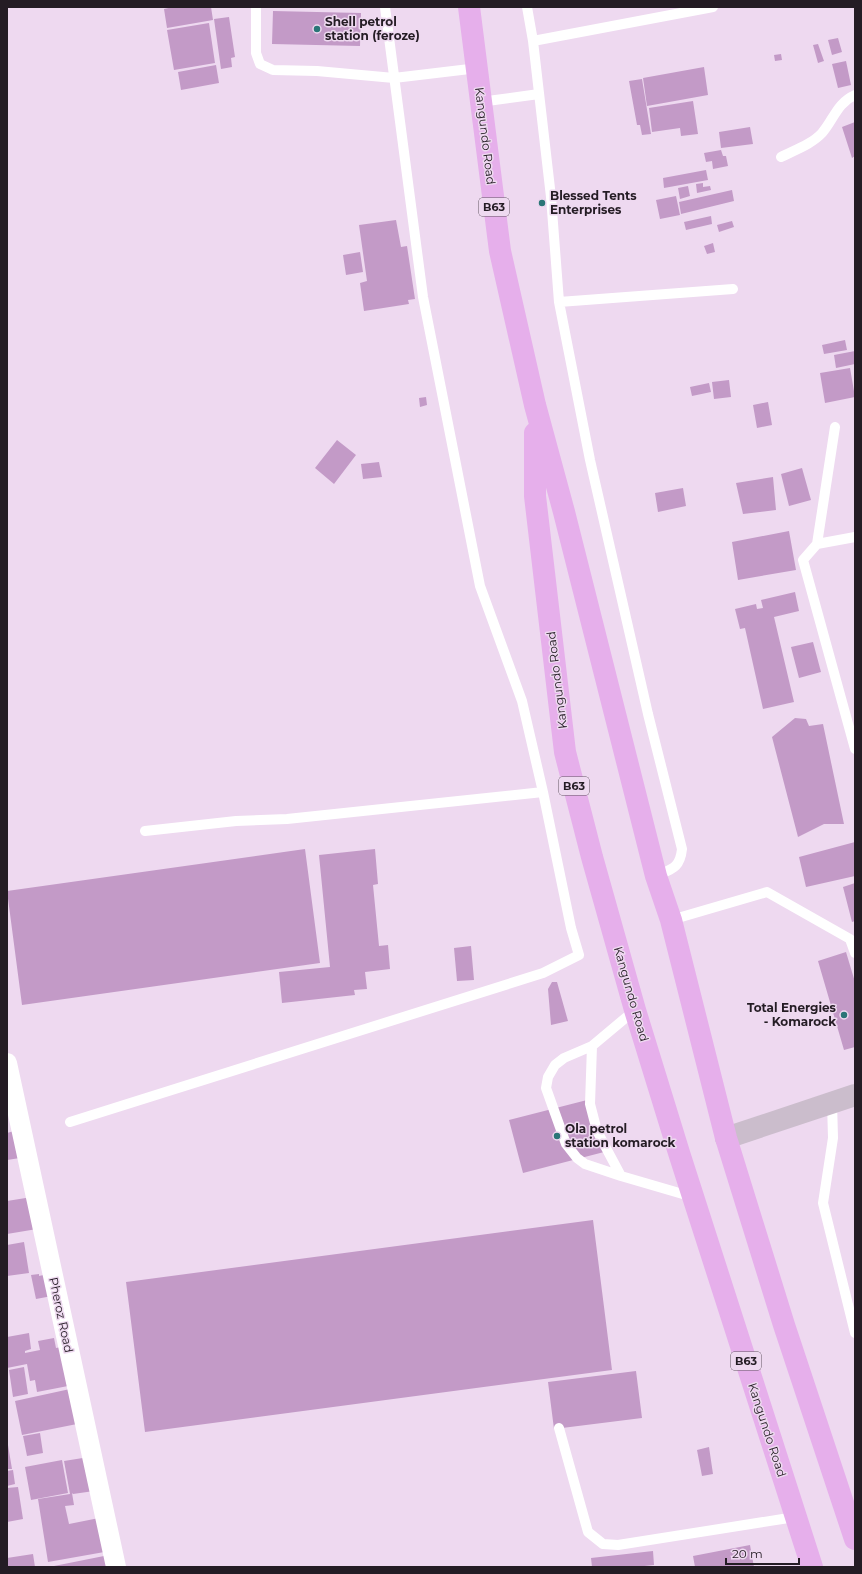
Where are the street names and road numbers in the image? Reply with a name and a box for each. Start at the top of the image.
street label: Kangundo Road [472,86,499,186]
road number: B63 [479,198,509,216]
street label: Kangundo Road [543,630,570,730]
road number: B63 [559,777,589,795]
street label: Kangundo Road [611,945,652,1043]
street label: Pheroz Road [46,1276,77,1354]
road number: B63 [731,1352,761,1370]
street label: Kangundo Road [745,1381,790,1479]

